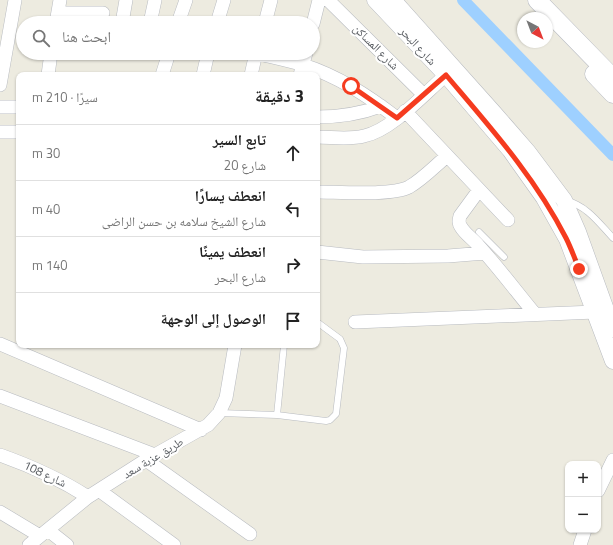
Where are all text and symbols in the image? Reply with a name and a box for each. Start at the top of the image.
north arrow [517,12,553,48]
search box [16,16,320,60]
street label: شارع المساكن [349,19,404,74]
street label: شارع البحر [395,21,441,69]
text: ابحث هنا [62,25,111,48]
icon: search [30,27,52,49]
route start [342,77,360,95]
text: 3 دقيقة [255,83,304,109]
text: سيرًا · 210 m [32,87,98,107]
text: تابع السير [213,128,266,151]
icon: ahead [282,142,304,164]
text: 30 m [32,143,60,163]
text: شارع 20 [224,155,266,175]
text: انعطف يسارًا [195,184,266,207]
icon: left [282,198,304,220]
text: 40 m [32,199,60,219]
text: شارع الشيخ سلامه بن حسن الراضى [102,211,266,231]
text: انعطف يمينًا [199,240,266,263]
icon: right [282,254,304,276]
text: 140 m [32,255,68,275]
route end [570,260,588,278]
text: شارع البحر [215,267,266,287]
text: الوصول إلى الوجهة [161,307,266,330]
icon: arrive [282,310,304,332]
street label: طريق عزبة سعد [119,432,187,483]
street label: شارع 108 [21,455,70,492]
map controls [565,461,601,533]
button: + [565,461,601,497]
button: − [565,497,601,533]

